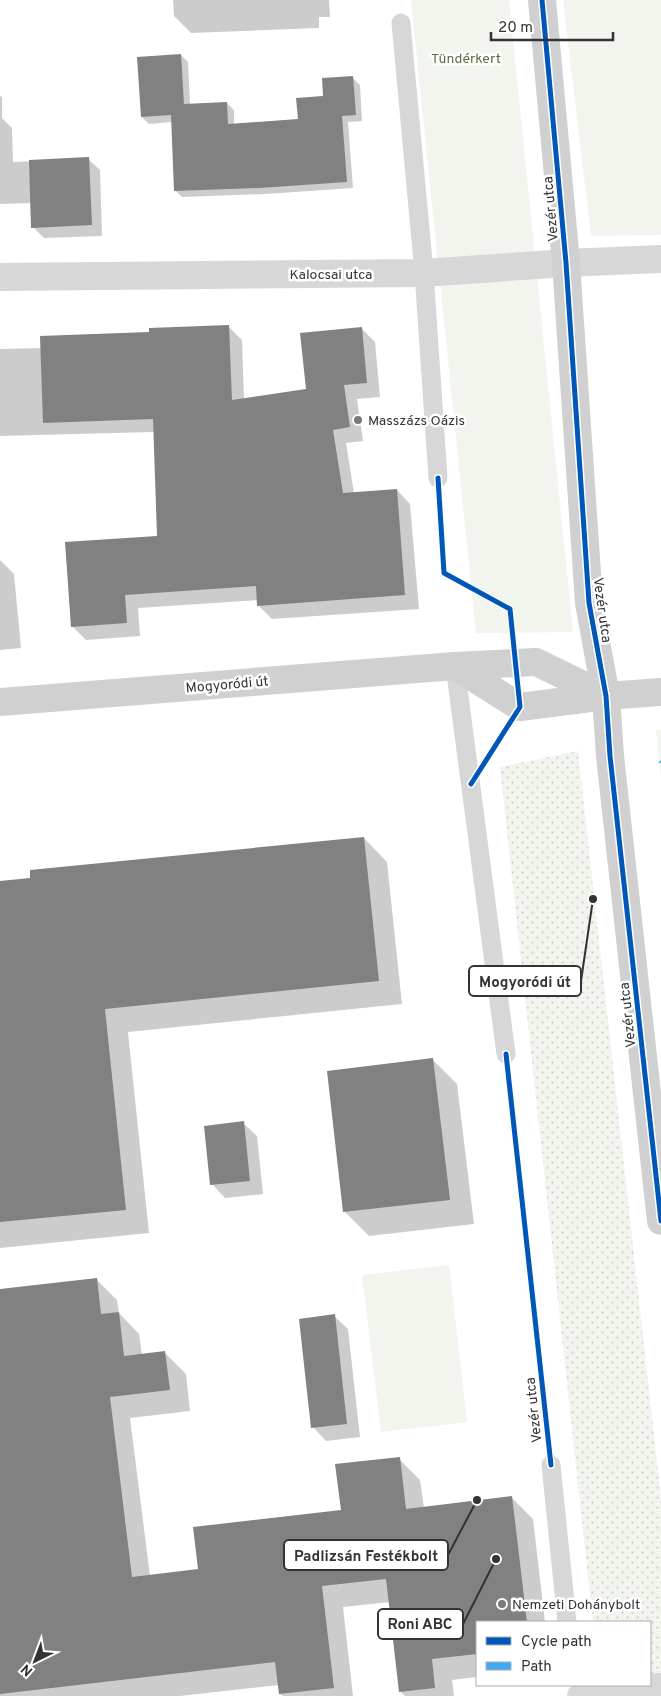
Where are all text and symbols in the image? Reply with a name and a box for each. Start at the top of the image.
scale bar [491,10,614,42]
text: 20 m [498,19,533,38]
park label: Tündérkert [431,51,501,68]
street label: Vezér utca [540,175,563,242]
street label: Kalocsai utca [290,267,372,284]
place label: Masszázs Oázis [368,413,465,430]
marker: Masszázs Oázis [352,414,364,426]
street label: Vezér utca [589,577,615,644]
street label: Mogyoródi út [185,673,269,698]
callout: Mogyoródi út [469,966,581,996]
text: Mogyoródi út [479,974,571,993]
street label: Vezér utca [617,981,640,1048]
street label: Vezér utca [523,1376,546,1443]
callout: Padlizsán Festékbolt [284,1540,448,1570]
text: Padlizsán Festékbolt [294,1548,438,1567]
place label: Nemzeti Dohánybolt [512,1597,640,1614]
marker: Nemzeti Dohánybolt [496,1598,508,1610]
callout: Roni ABC [378,1609,463,1639]
text: Roni ABC [388,1616,452,1635]
legend [476,1621,651,1686]
text: Cycle path [521,1633,592,1652]
north arrow [10,1636,60,1686]
text: Path [521,1658,552,1677]
text: N [18,1660,37,1679]

